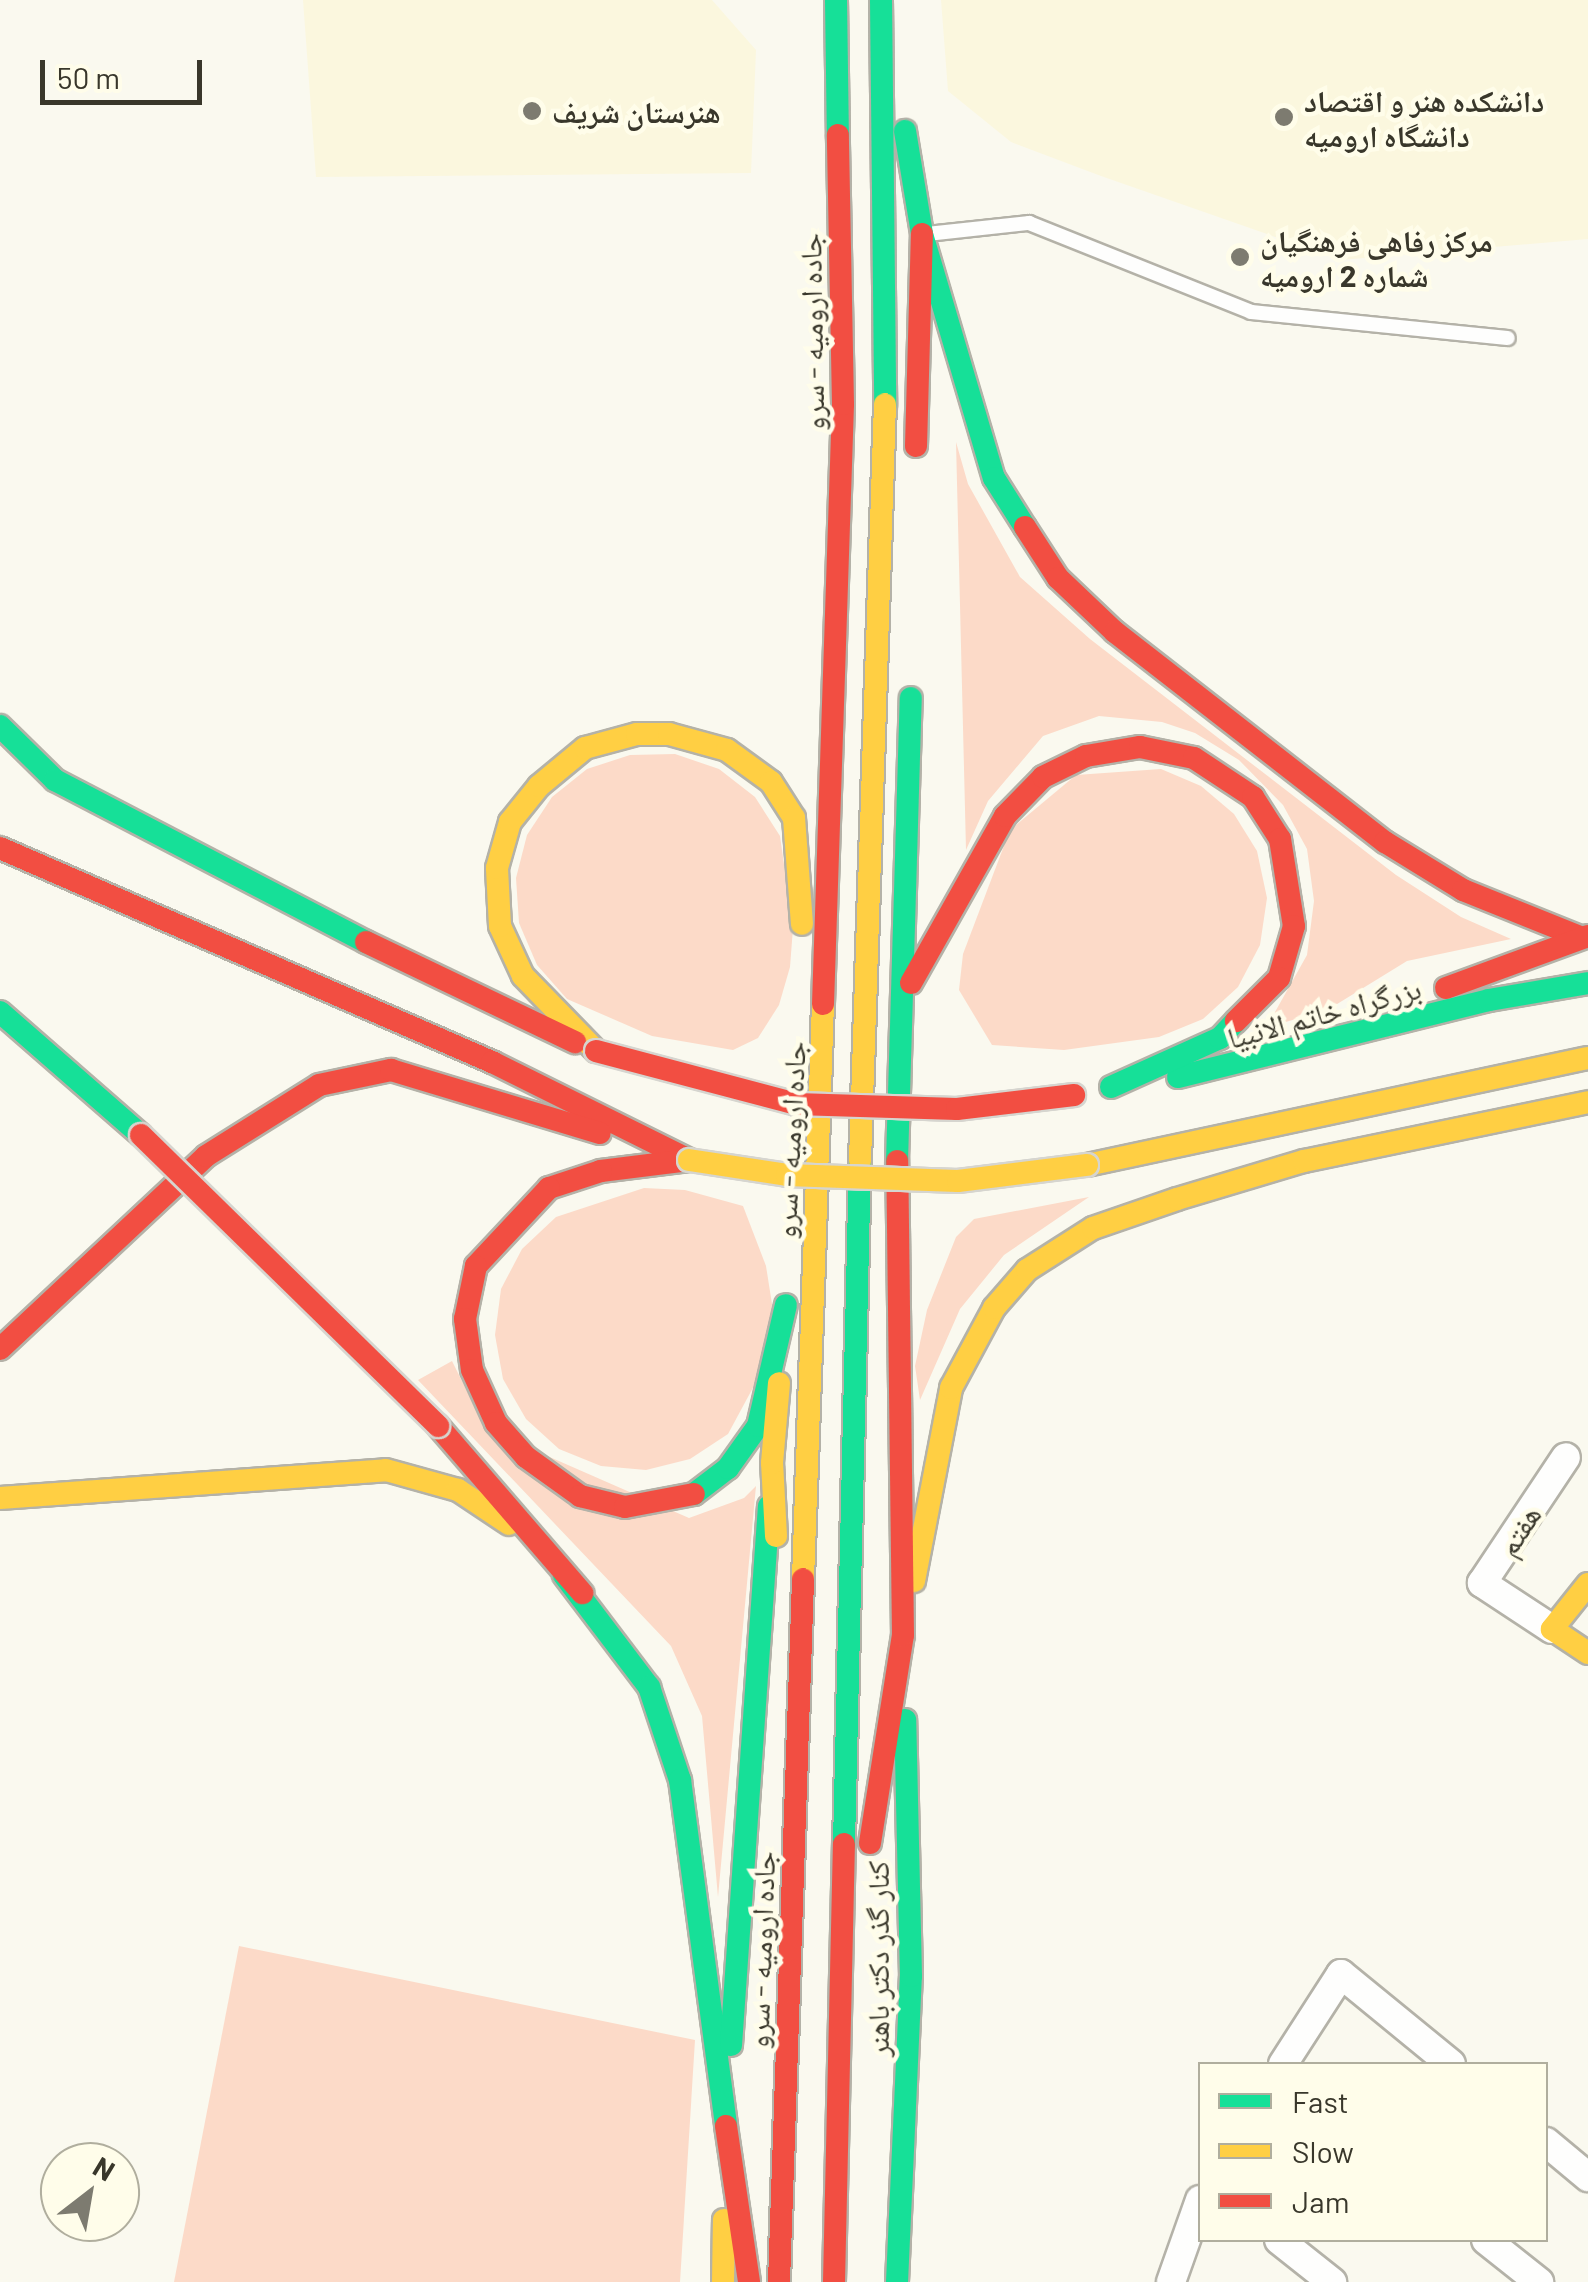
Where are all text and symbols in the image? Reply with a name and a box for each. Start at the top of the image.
scale bar [45,40,208,102]
text: 50 m [57,59,120,95]
place label: دانشکده هنر و اقتصاد دانشگاه ارومیه [1304,82,1544,152]
place label: هنرستان شریف [552,93,721,129]
marker: هنرستان شریف [521,100,543,122]
marker: دانشکده هنر و اقتصاد دانشگاه ارومیه [1273,106,1295,128]
place label: مرکز رفاهی فرهنگیان شماره 2 ارومیه [1260,222,1493,292]
street label: جاده ارومیه - سرو [791,233,831,431]
marker: مرکز رفاهی فرهنگیان شماره 2 ارومیه [1229,246,1251,268]
street label: بزرگراه خاتم الانبیا [1223,969,1425,1055]
street label: جاده ارومیه - سرو [766,1040,812,1240]
street label: هفتم [1488,1498,1548,1562]
street label: جاده ارومیه - سرو [739,1851,781,2049]
street label: کنار گذر دکتر باهنر [859,1861,895,2057]
legend [1198,2062,1548,2242]
text: Fast [1292,2083,1349,2119]
text: Slow [1292,2133,1354,2169]
north arrow [40,2142,140,2242]
text: N [88,2149,121,2187]
text: Jam [1292,2183,1349,2219]

